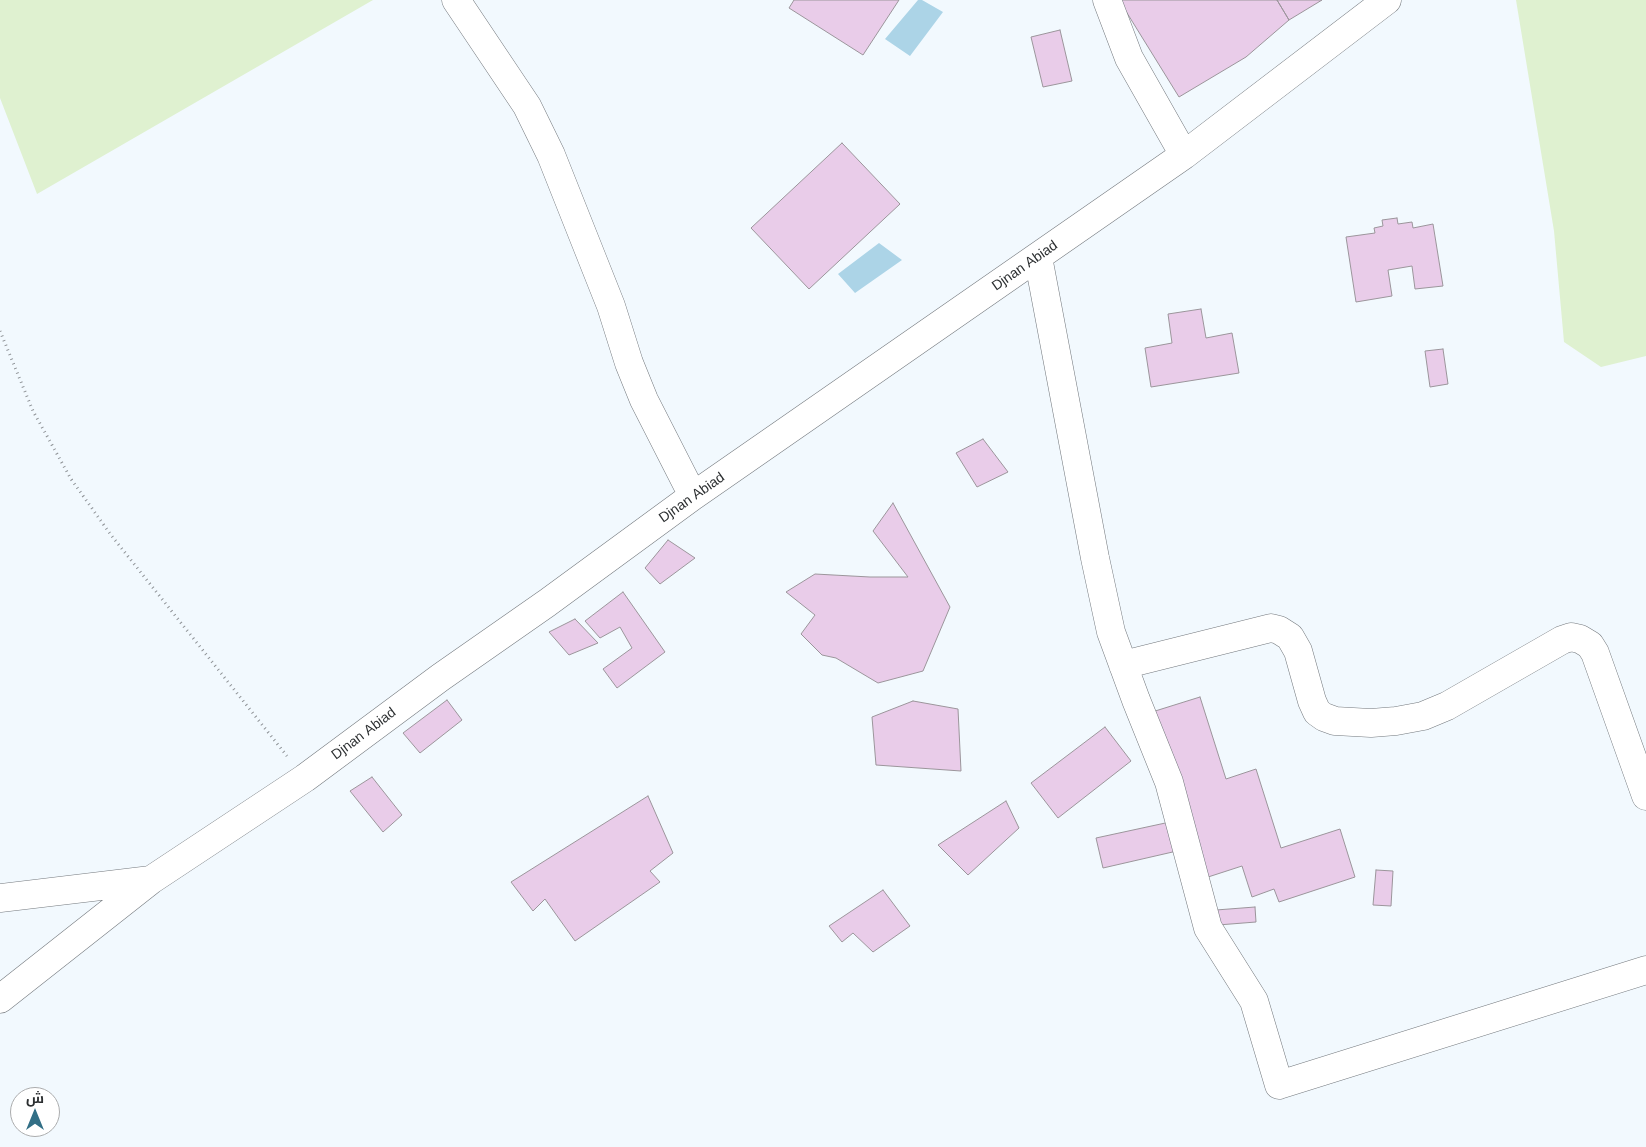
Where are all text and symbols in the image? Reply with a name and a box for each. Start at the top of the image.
street label: Djnan Abiad [989,237,1061,295]
street label: Djnan Abiad [656,469,728,527]
street label: Djnan Abiad [328,704,400,764]
north arrow [10,1087,60,1137]
text: ش [26,1090,44,1106]

